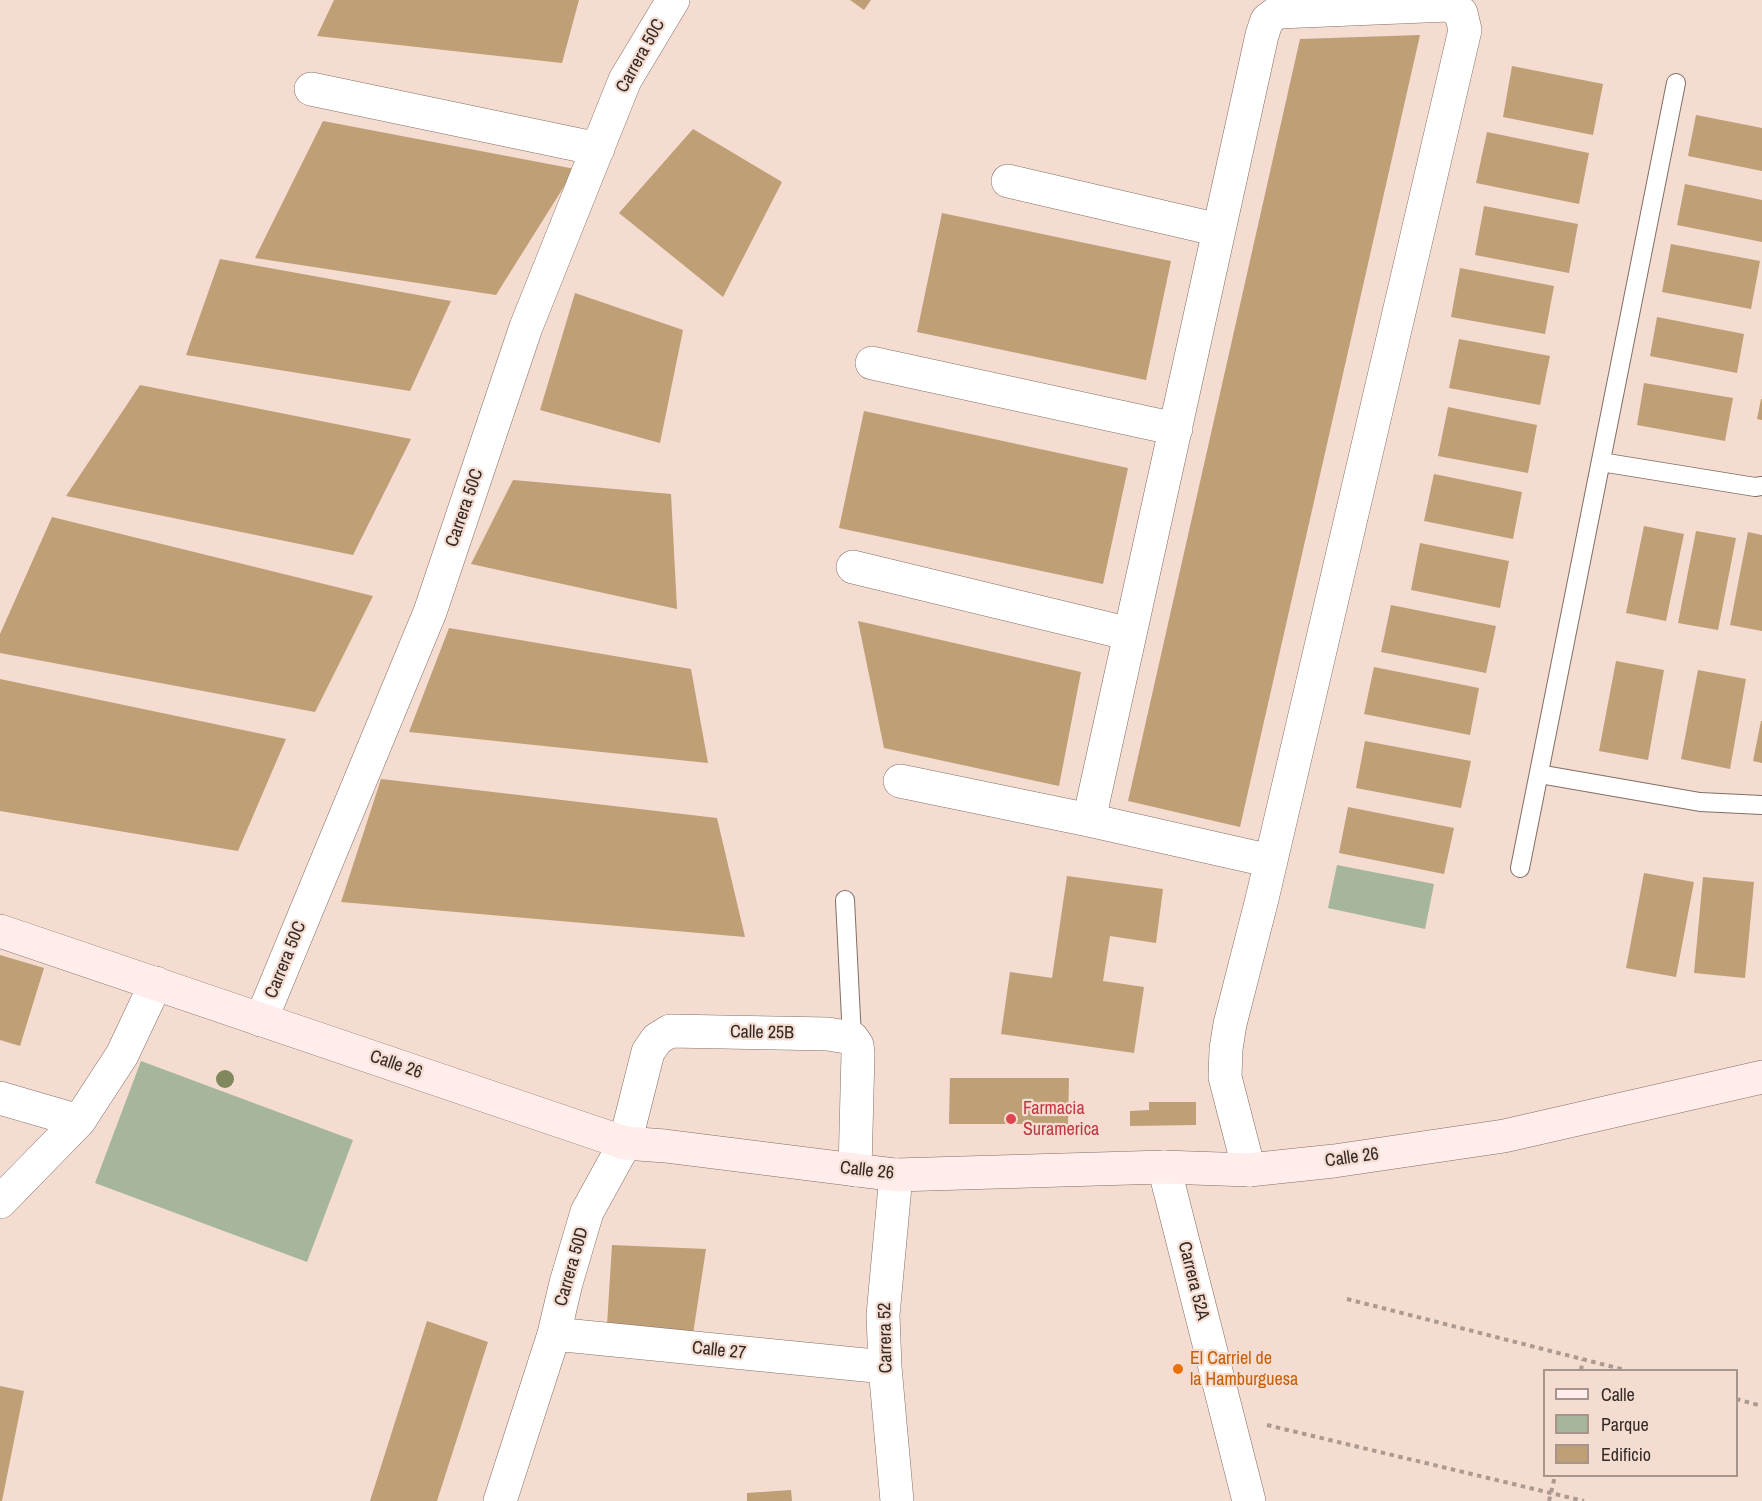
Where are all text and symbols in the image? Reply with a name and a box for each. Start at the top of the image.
street label: Carrera 50C [612,15,670,97]
street label: Carrera 50C [442,466,488,550]
street label: Carrera 50C [261,918,311,1002]
street label: Calle 25B [730,1022,794,1044]
street label: Calle 26 [367,1046,425,1084]
place label: Farmacia Suramerica [1023,1098,1099,1140]
marker: Farmacia Suramerica [1004,1112,1018,1126]
street label: Calle 26 [1324,1144,1380,1172]
street label: Calle 26 [839,1157,895,1185]
street label: Carrera 50D [550,1225,594,1309]
street label: Carrera 52A [1173,1239,1213,1323]
street label: Carrera 52 [875,1303,897,1373]
street label: Calle 27 [691,1337,747,1365]
place label: El Carriel de la Hamburguesa [1190,1348,1298,1390]
marker: El Carriel de la Hamburguesa [1171,1362,1185,1376]
legend [1543,1369,1738,1477]
text: Calle [1601,1382,1635,1407]
text: Parque [1601,1412,1649,1437]
text: Edificio [1601,1442,1651,1467]

